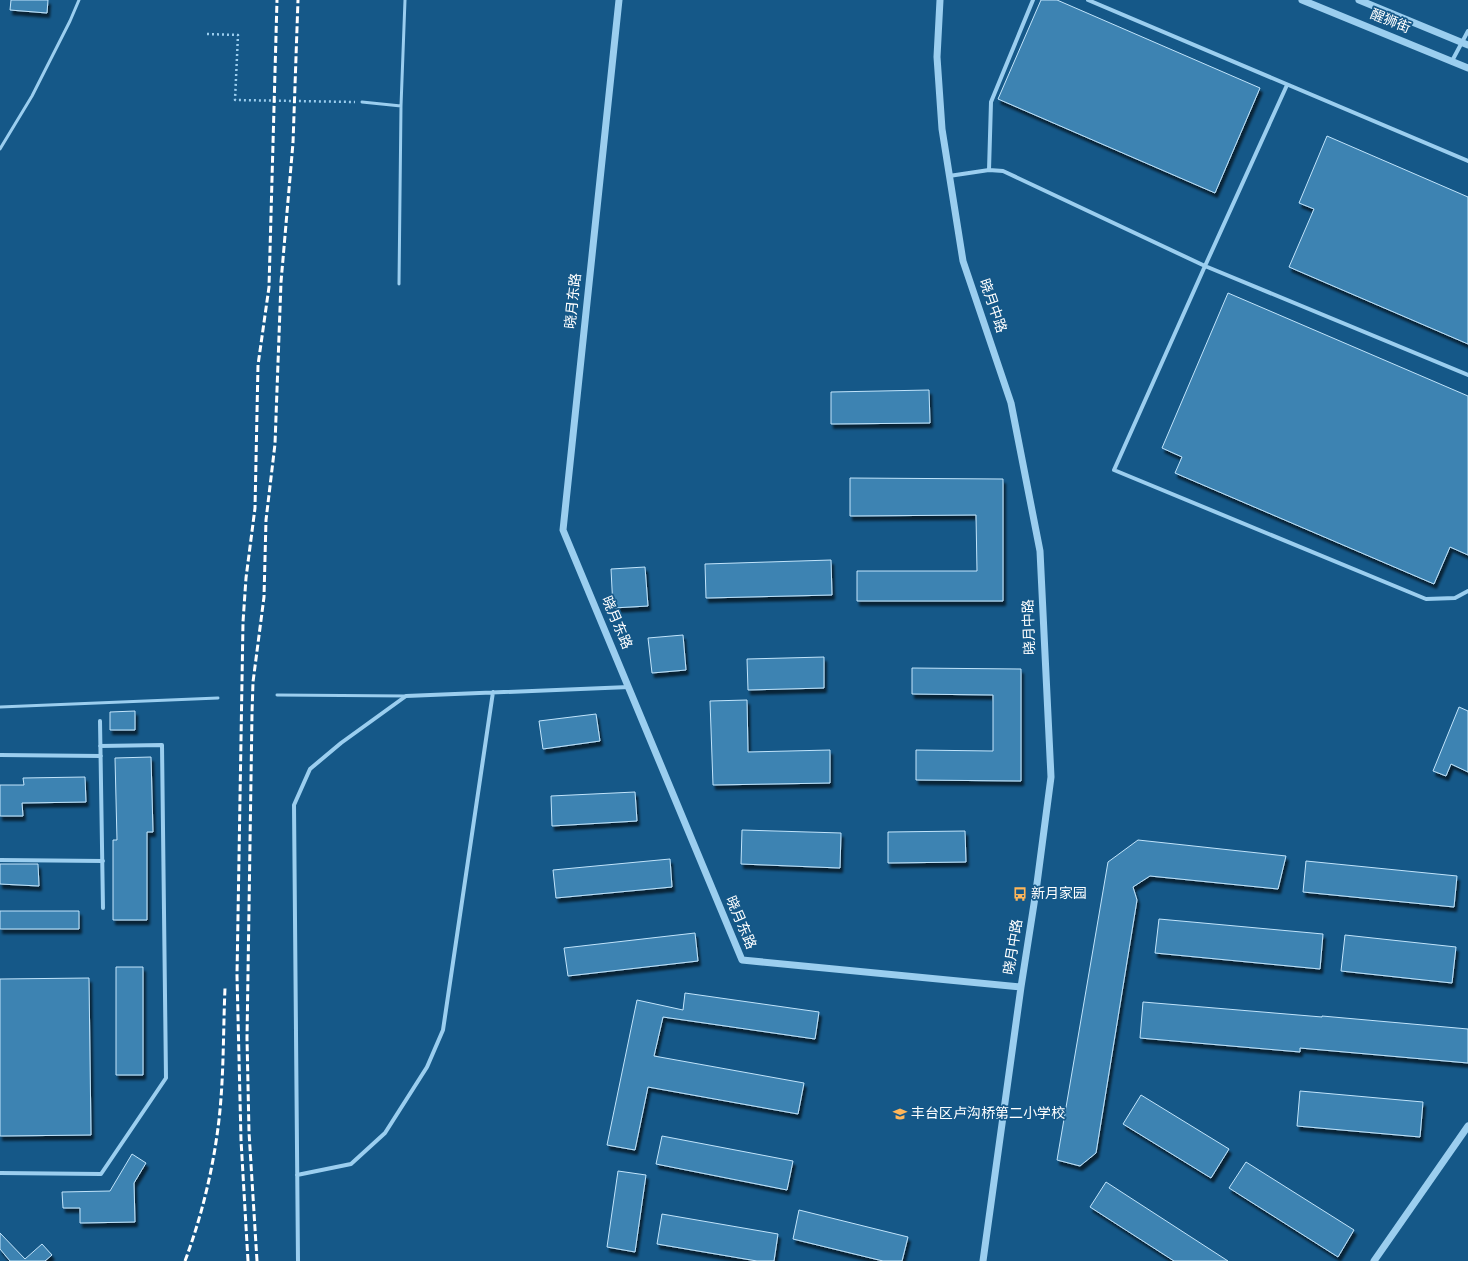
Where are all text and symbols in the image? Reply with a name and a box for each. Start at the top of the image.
street label: 醒狮街 [1367,6,1413,38]
street label: 晓月东路 [563,272,585,330]
street label: 晓月中路 [975,277,1009,335]
street label: 晓月东路 [597,594,635,652]
street label: 晓月中路 [1021,599,1039,655]
place label: 新月家园 [1031,885,1087,903]
bus stop icon: 新月家园 [1012,886,1028,902]
street label: 晓月东路 [721,894,759,952]
street label: 晓月中路 [1001,918,1027,976]
place label: 丰台区卢沟桥第二小学校 [911,1105,1065,1123]
school or university icon: 丰台区卢沟桥第二小学校 [892,1106,908,1122]

